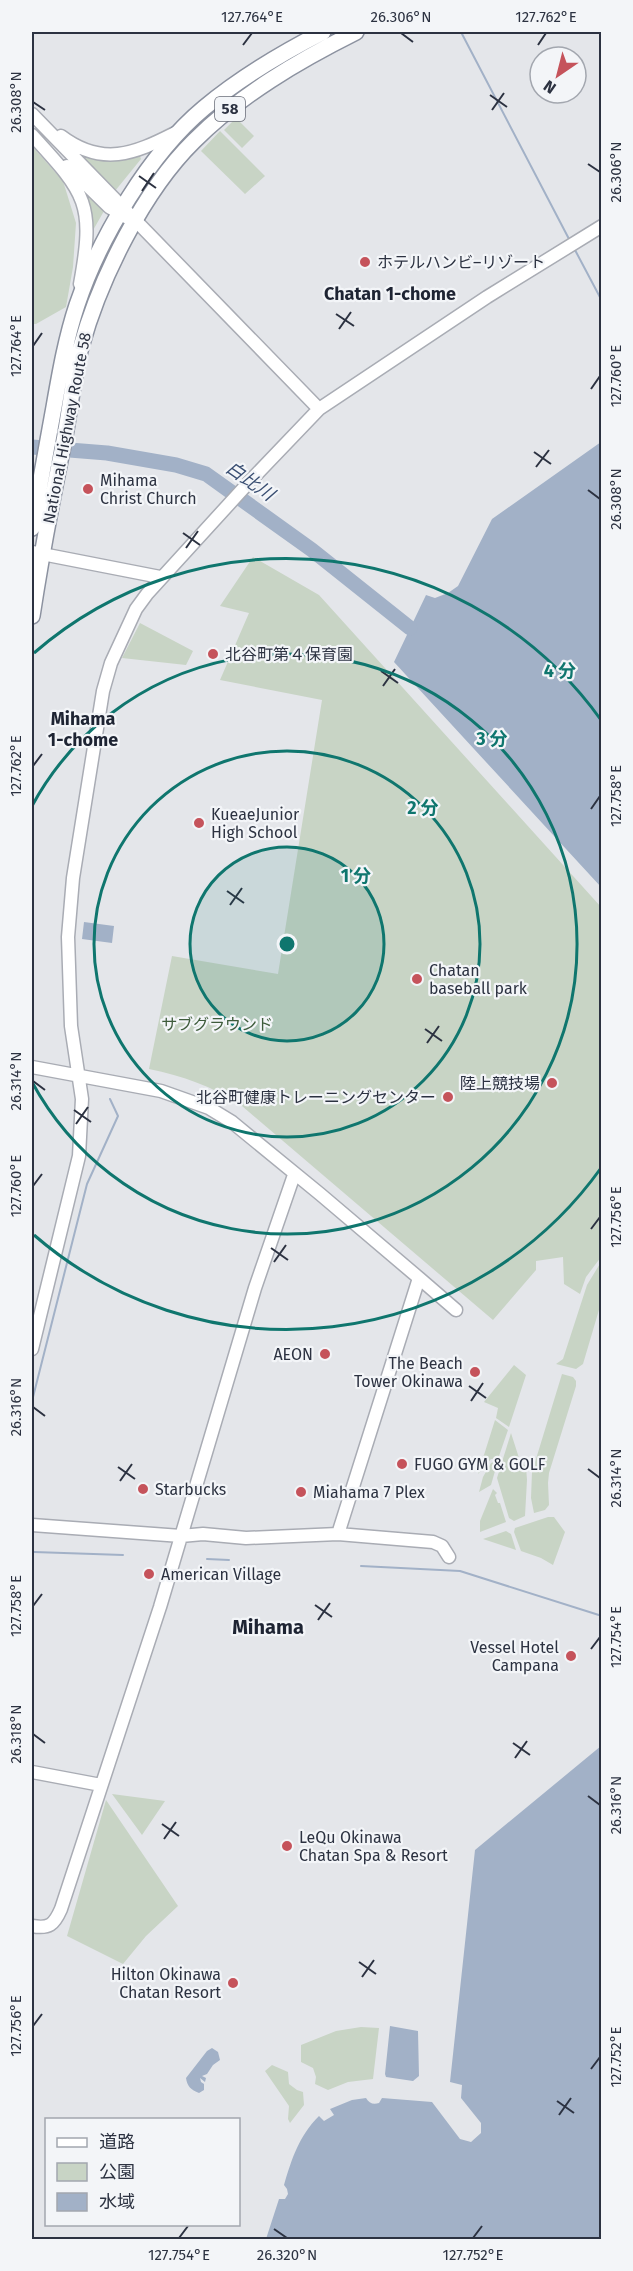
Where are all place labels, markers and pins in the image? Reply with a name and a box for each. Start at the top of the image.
place label: ホテルハンビ―リゾート [377,253,545,272]
marker: ホテルハンビ―リゾート [358,255,372,269]
place label: Mihama Christ Church [100,471,197,508]
marker: Mihama Christ Church [81,482,95,496]
place label: 北谷町第４保育園 [225,645,353,664]
marker: 北谷町第４保育園 [206,647,220,661]
place label: KueaeJunior High School [211,805,300,842]
marker: KueaeJunior High School [192,816,206,830]
centre of rings [277,934,297,954]
place label: Chatan baseball park [429,961,528,998]
marker: Chatan baseball park [410,972,424,986]
place label: 陸上競技場 [460,1074,540,1093]
marker: 陸上競技場 [545,1076,559,1090]
place label: 北谷町健康トレーニングセンター [196,1088,436,1107]
marker: 北谷町健康トレーニングセンター [441,1090,455,1104]
place label: AEON [273,1345,313,1364]
marker: AEON [318,1347,332,1361]
place label: The Beach Tower Okinawa [354,1354,463,1391]
marker: The Beach Tower Okinawa [468,1365,482,1379]
place label: FUGO GYM & GOLF [414,1455,546,1474]
marker: FUGO GYM & GOLF [395,1457,409,1471]
place label: Starbucks [155,1480,226,1499]
marker: Starbucks [136,1482,150,1496]
place label: Miahama 7 Plex [313,1483,425,1502]
marker: Miahama 7 Plex [294,1485,308,1499]
place label: American Village [161,1565,281,1584]
marker: American Village [142,1567,156,1581]
place label: Vessel Hotel Campana [470,1638,559,1675]
marker: Vessel Hotel Campana [564,1649,578,1663]
place label: LeQu Okinawa Chatan Spa & Resort [299,1828,448,1865]
marker: LeQu Okinawa Chatan Spa & Resort [280,1839,294,1853]
place label: Hilton Okinawa Chatan Resort [111,1965,221,2002]
marker: Hilton Okinawa Chatan Resort [226,1976,240,1990]

